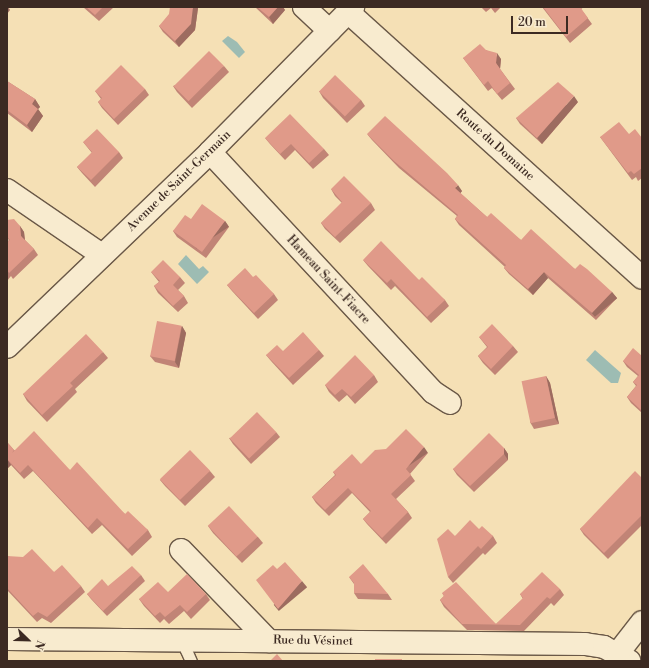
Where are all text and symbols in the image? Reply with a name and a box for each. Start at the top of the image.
scale bar [513,8,570,34]
text: 20 m [518,15,546,30]
street label: Route du Domaine [453,106,537,184]
street label: Avenue de Saint-Germain [124,128,234,234]
street label: Hameau Saint-Fiacre [283,233,373,327]
north arrow [8,620,48,660]
street label: Rue du Vésinet [273,633,353,649]
text: N [31,638,47,651]

